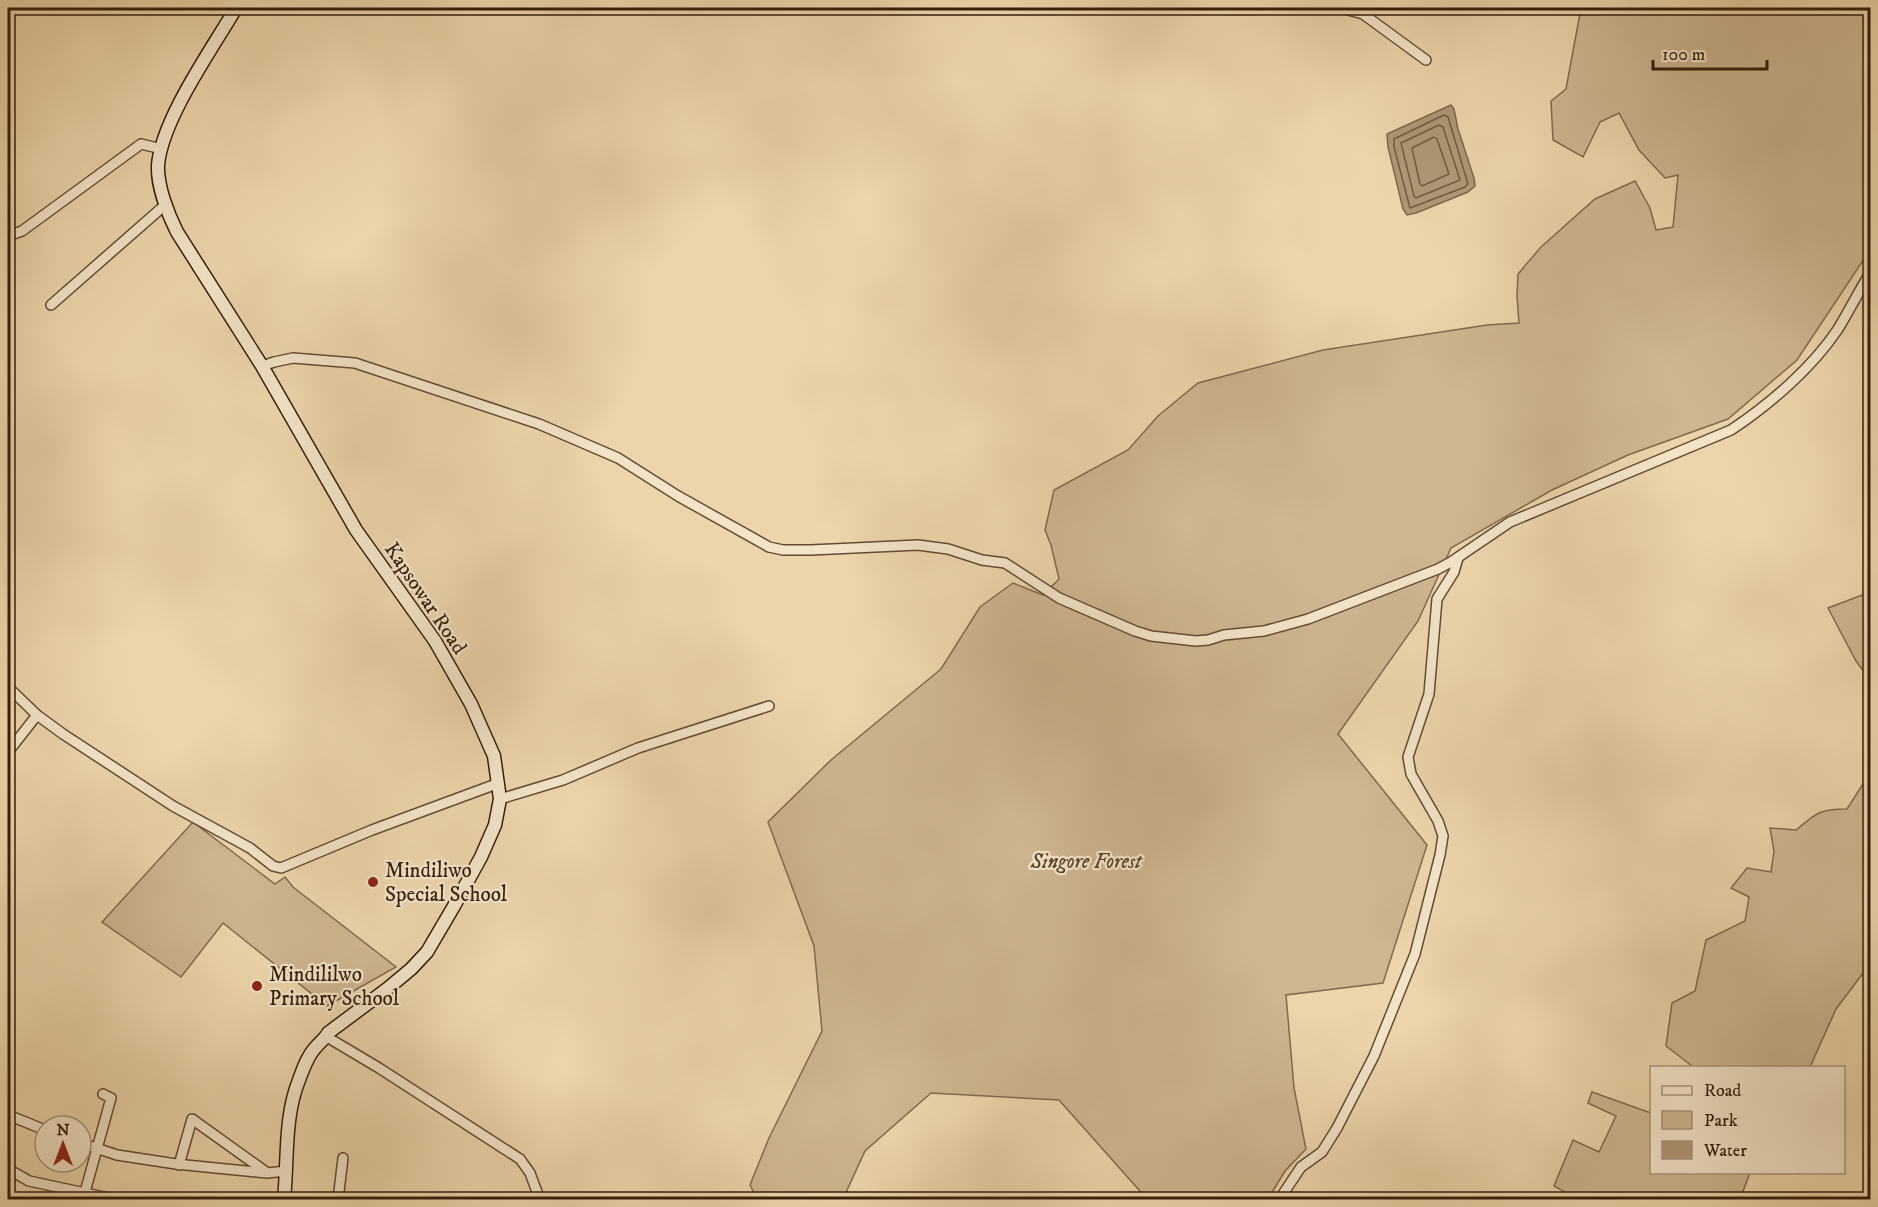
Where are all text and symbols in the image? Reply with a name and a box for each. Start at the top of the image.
scale bar [1653,33,1767,71]
text: 100 m [1662,44,1705,66]
street label: Kapsowar Road [378,538,472,660]
park label: Singore Forest [1030,849,1143,875]
place label: Mindiliwo Special School [385,858,508,908]
marker: Mindiliwo Special School [366,875,380,889]
place label: Mindililwo Primary School [269,962,400,1012]
marker: Mindililwo Primary School [250,979,264,993]
legend [1650,1066,1845,1174]
text: Road [1704,1080,1741,1102]
text: Park [1704,1110,1738,1132]
north arrow [33,1114,93,1174]
text: N [56,1120,70,1140]
text: Water [1703,1140,1747,1162]

